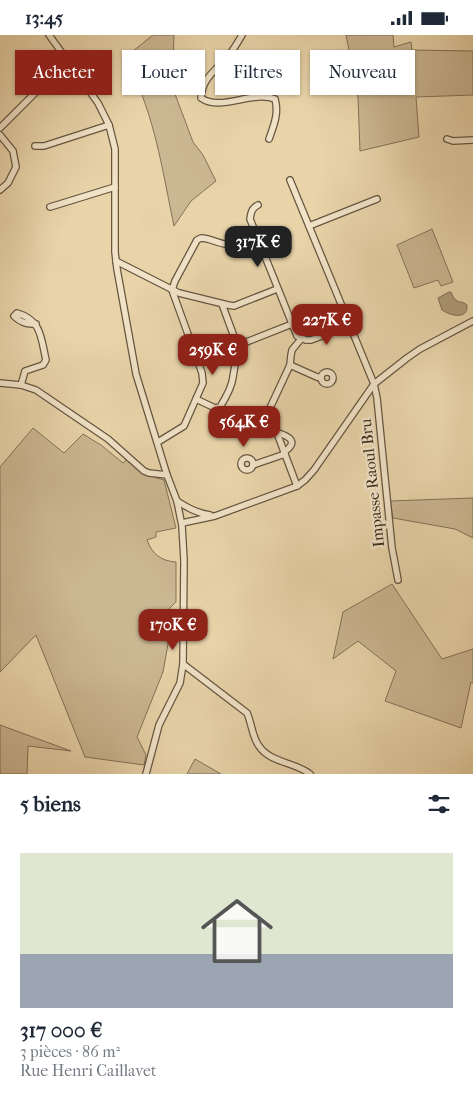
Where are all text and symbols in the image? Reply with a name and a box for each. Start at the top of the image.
text: 13:45 [25,7,63,29]
chip: Acheter [15,50,112,95]
chip: Louer [122,50,205,95]
chip: Filtres [215,50,300,95]
chip: Nouveau [310,50,415,95]
pin: 317K € [217,225,299,268]
text: 317K € [236,232,280,251]
pin: 227K € [286,303,368,346]
text: 227K € [303,310,351,329]
pin: 259K € [172,333,254,376]
text: 259K € [189,340,237,359]
pin: 564K € [203,405,285,448]
text: 564K € [219,412,269,431]
street label: Impasse Raoul Bru [356,418,388,548]
pin: 170K € [132,609,214,651]
text: 170K € [150,615,196,634]
icon: filters [425,790,453,818]
text: 5 biens [20,792,81,816]
icon: home [192,886,282,976]
text: 317 000 € [20,1018,102,1042]
text: 3 pièces · 86 m² [20,1042,120,1061]
text: Rue Henri Caillavet [20,1061,157,1080]

